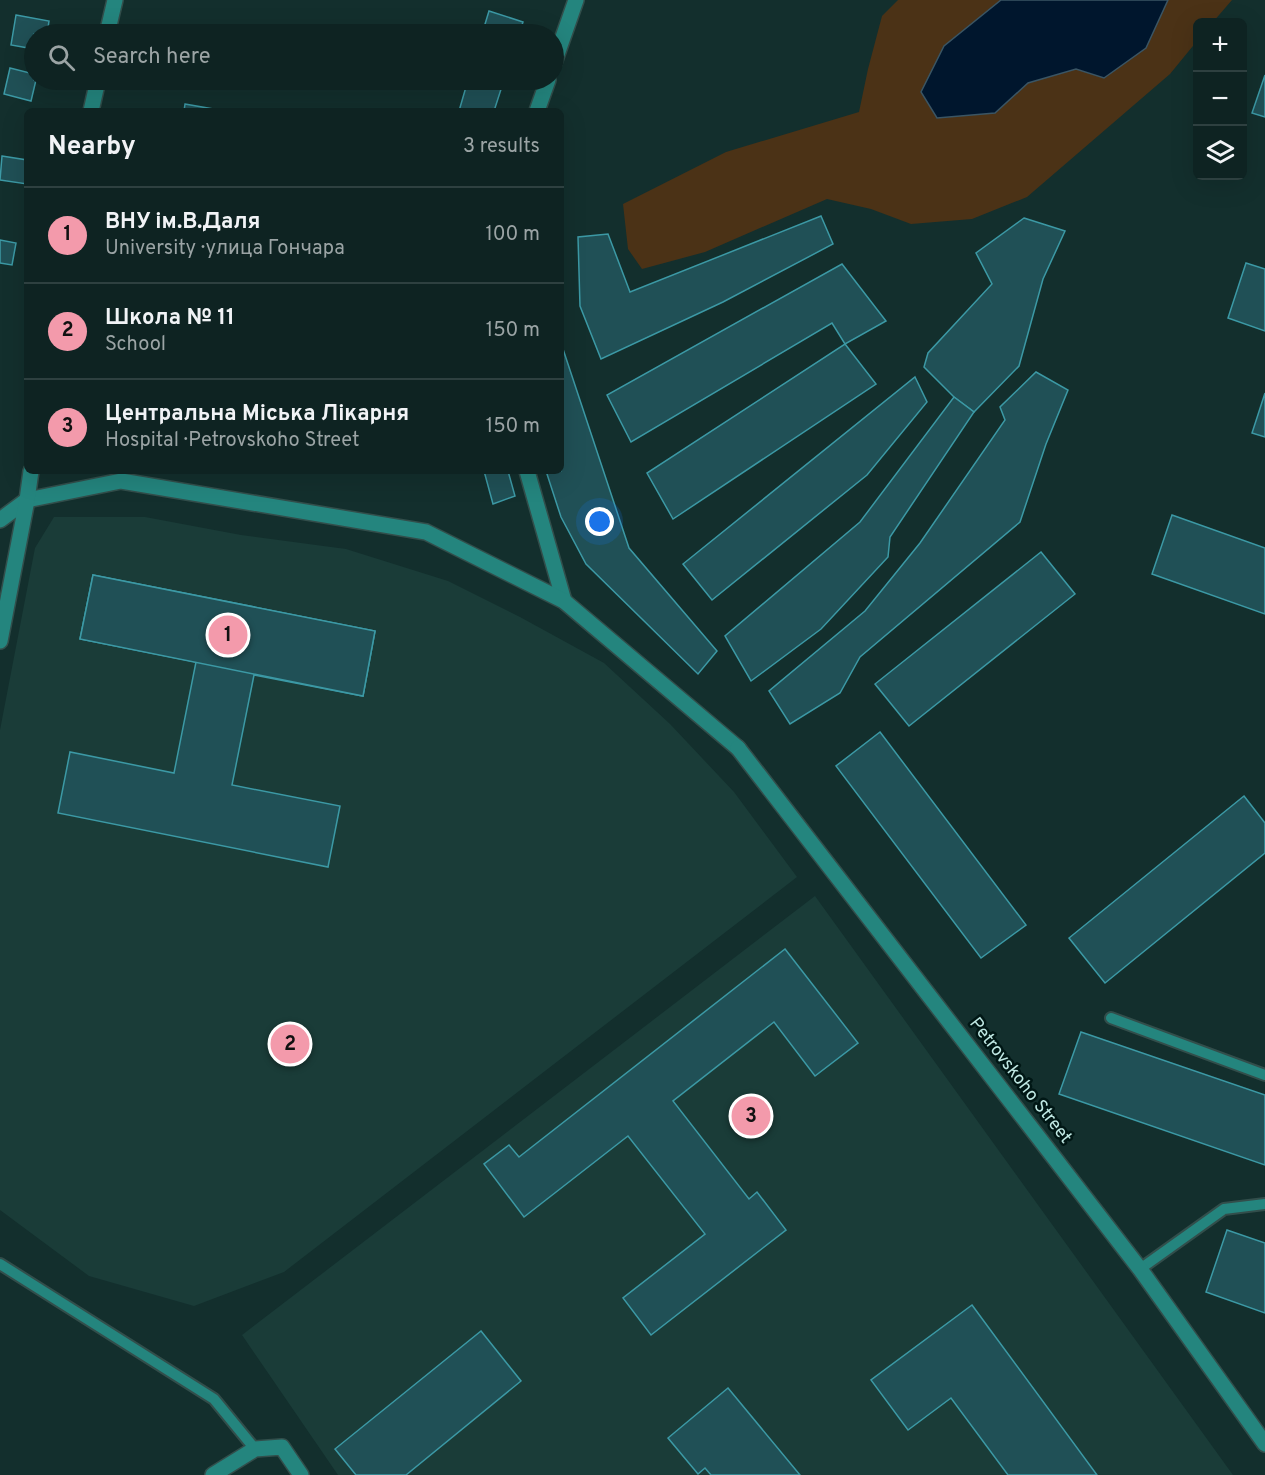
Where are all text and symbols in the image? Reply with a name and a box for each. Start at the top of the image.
map controls [1193,18,1247,180]
button: + [1193,18,1247,72]
search box [24,24,564,90]
icon: search [45,41,78,74]
text: Search here [93,44,211,71]
button: − [1193,72,1247,126]
button: layers [1193,126,1247,180]
text: Nearby [48,131,136,164]
text: 3 results [463,134,540,160]
text: ВНУ ім.В.Даля [105,209,260,236]
text: 1 [64,222,72,248]
text: 100 m [485,222,540,248]
text: University · улица Гончара [105,236,345,262]
text: Школа № 11 [105,305,235,332]
text: 2 [61,318,74,344]
text: 150 m [486,318,540,344]
text: School [105,332,166,358]
text: Центральна Міська Лікарня [105,401,409,428]
text: 3 [62,414,74,440]
text: 150 m [486,414,540,440]
text: Hospital · Petrovskoho Street [105,428,359,454]
your location [585,507,614,536]
pin: 1 [208,612,248,658]
street label: Petrovskoho Street [964,1013,1076,1149]
pin: 2 [270,1022,310,1066]
pin: 3 [732,1094,771,1138]

